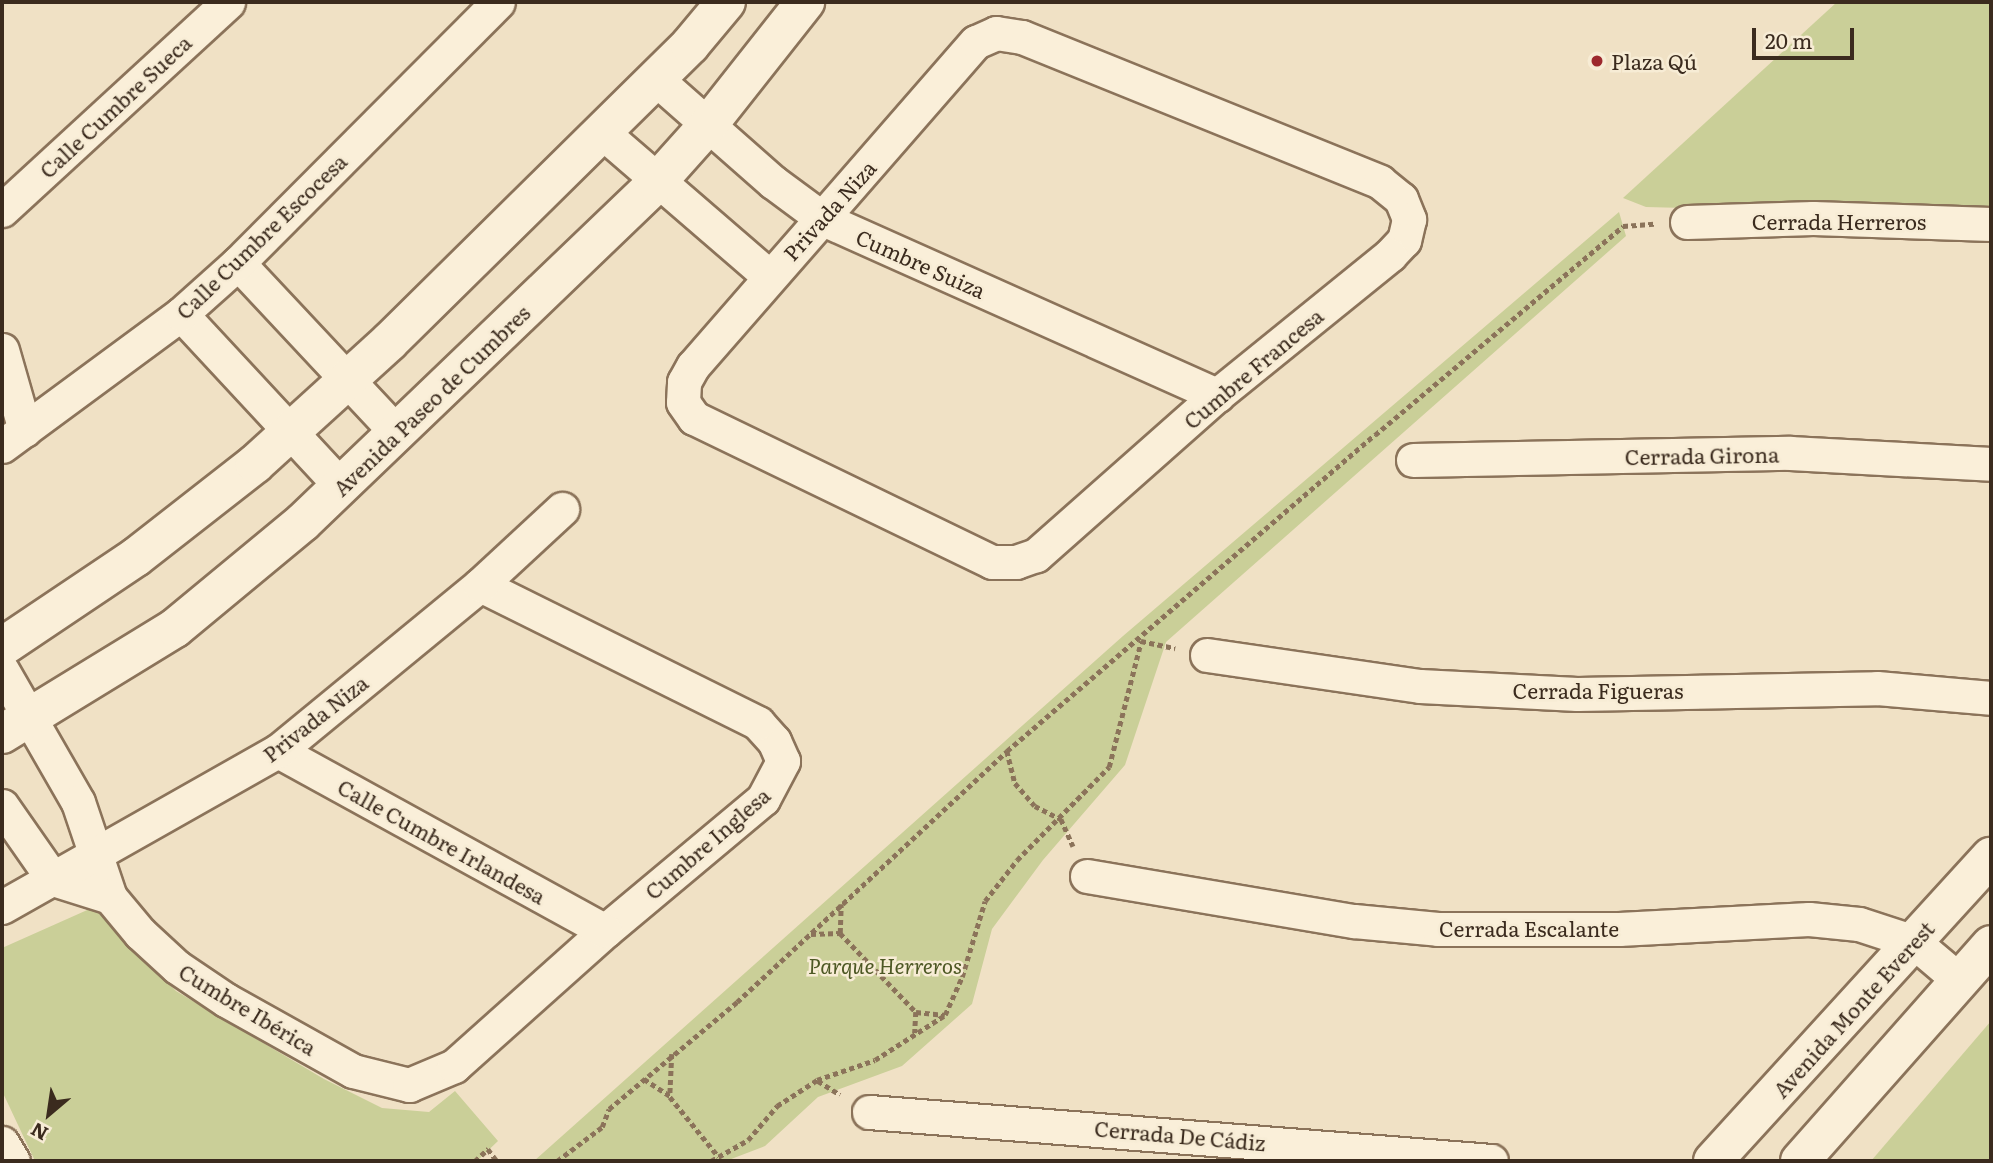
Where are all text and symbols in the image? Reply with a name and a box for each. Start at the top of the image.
scale bar [1755,14,1856,58]
text: 20 m [1765,24,1812,55]
street label: Calle Cumbre Sueca [34,29,196,183]
place label: Plaza Qú [1611,48,1697,74]
marker: Plaza Qú [1589,53,1605,69]
street label: Calle Cumbre Escocesa [171,148,351,324]
street label: Privada Niza [777,155,881,265]
street label: Cerrada Herreros [1752,208,1926,234]
street label: Cumbre Suiza [852,223,990,303]
street label: Avenida Paseo de Cumbres [327,299,535,501]
street label: Cumbre Francesa [1178,302,1328,434]
street label: Cerrada Girona [1624,441,1780,469]
street label: Privada Niza [258,669,372,767]
street label: Cerrada Figueras [1513,677,1683,703]
street label: Calle Cumbre Irlandesa [334,773,550,909]
street label: Cumbre Inglesa [639,782,775,904]
street label: Cerrada Escalante [1439,915,1619,941]
street label: Avenida Monte Everest [1767,916,1939,1102]
park label: Parque Herreros [808,952,962,978]
street label: Cumbre Ibérica [175,958,321,1060]
north arrow [14,1079,84,1149]
street label: Cerrada De Cádiz [1093,1115,1267,1155]
text: N [25,1116,53,1148]

